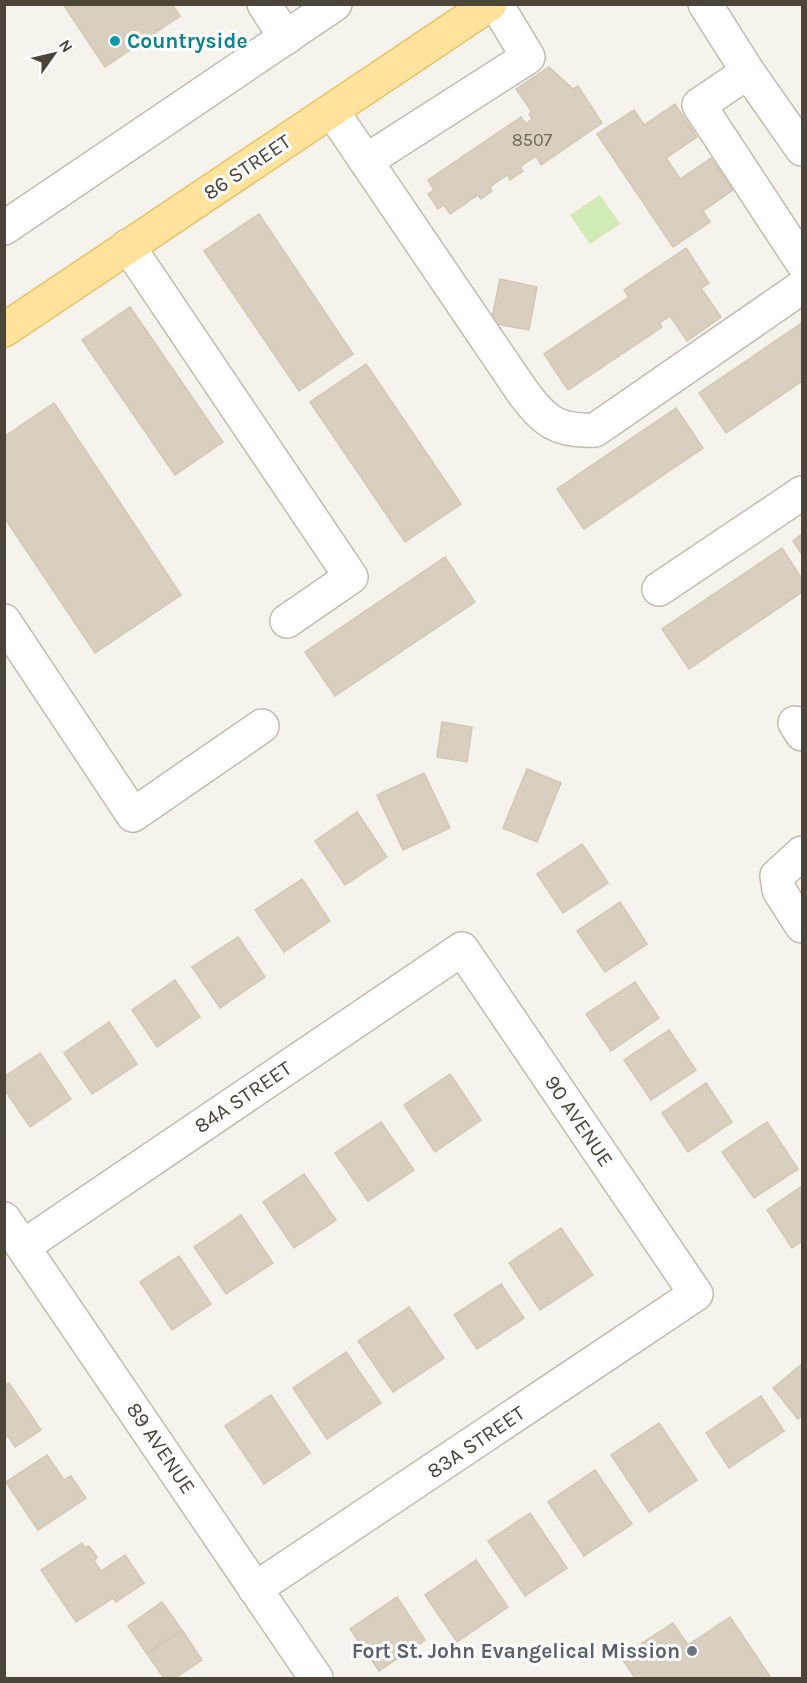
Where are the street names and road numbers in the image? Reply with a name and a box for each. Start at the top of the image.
street label: 86 STREET [199,129,296,205]
street label: 84A STREET [190,1056,296,1138]
street label: 90 AVENUE [540,1071,618,1171]
street label: 89 AVENUE [122,1398,200,1498]
street label: 83A STREET [423,1400,530,1483]

